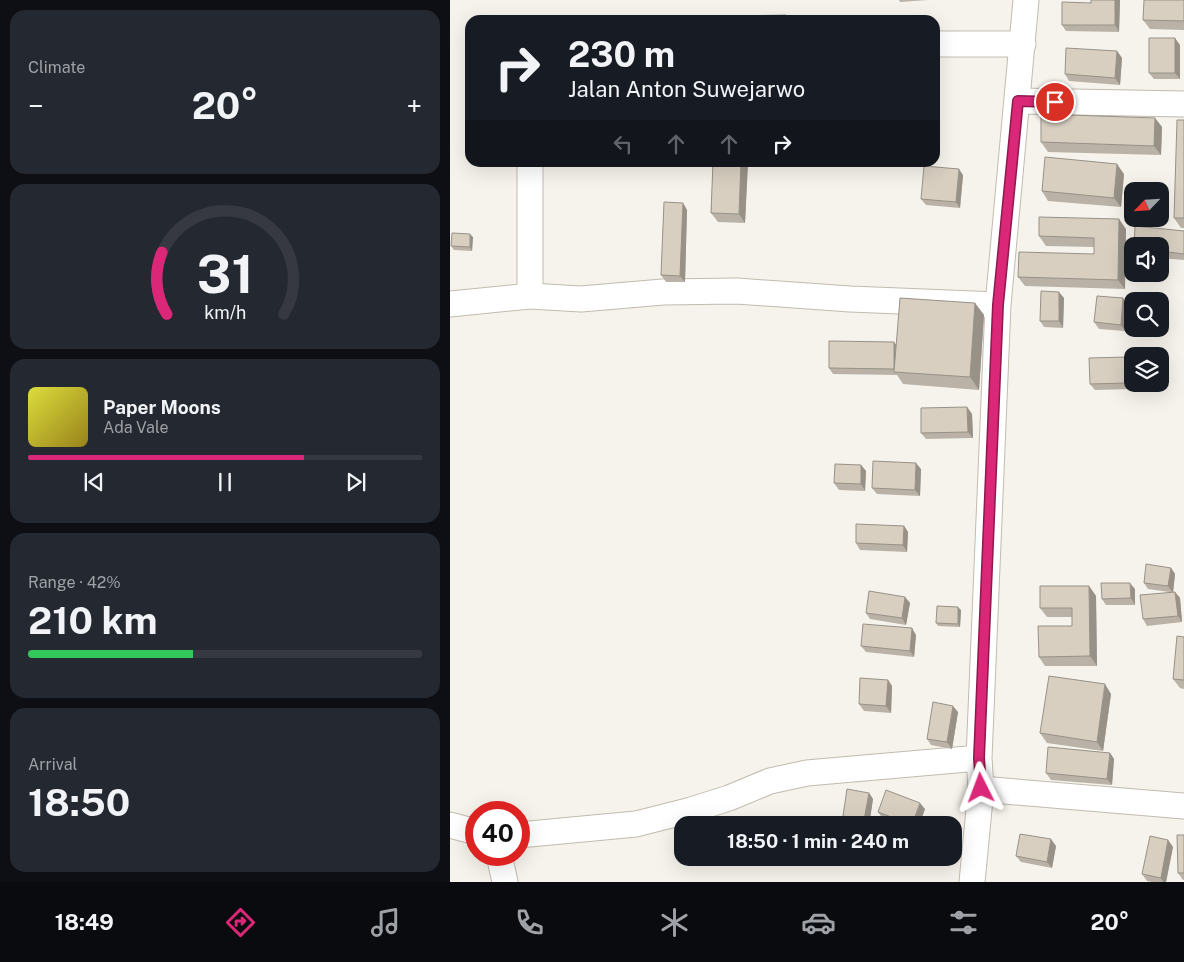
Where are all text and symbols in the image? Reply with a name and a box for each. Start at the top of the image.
text: 230 m [568,34,675,75]
icon: right [485,35,550,100]
text: Climate [28,58,85,77]
text: Jalan Anton Suwejarwo [568,76,805,102]
pin [1034,81,1076,123]
text: 20° [192,83,258,128]
icon: arrive [1041,88,1069,116]
text: − [28,89,44,122]
text: + [406,89,422,122]
icon: left [609,130,637,158]
icon: ahead [662,130,690,158]
icon: ahead [715,130,743,158]
icon: right [768,130,796,158]
north arrow [1124,182,1169,228]
map controls [1124,182,1169,392]
button: sound [1124,237,1169,282]
text: 31 [197,244,253,305]
button: search [1124,292,1169,337]
text: km/h [204,302,246,323]
button: layers [1124,347,1169,392]
text: Paper Moons [103,396,221,418]
text: Ada Vale [103,418,168,437]
icon: previous [80,468,108,496]
icon: pause [211,468,239,496]
icon: next [342,468,370,496]
text: Range · 42% [28,573,121,592]
text: 210 km [28,598,158,643]
text: Arrival [28,755,77,774]
position arrow [954,761,1006,813]
text: 18:50 [28,780,130,825]
speed limit sign: 40 [465,801,530,866]
text: 18:50 · 1 min · 240 m [727,830,909,852]
icon: directions [223,905,258,940]
icon: music [368,905,403,940]
icon: phone [512,905,547,940]
icon: climate [657,905,692,940]
icon: car [801,905,836,940]
icon: filters [946,905,981,940]
text: 18:49 [55,909,114,935]
text: 20° [1091,909,1129,935]

